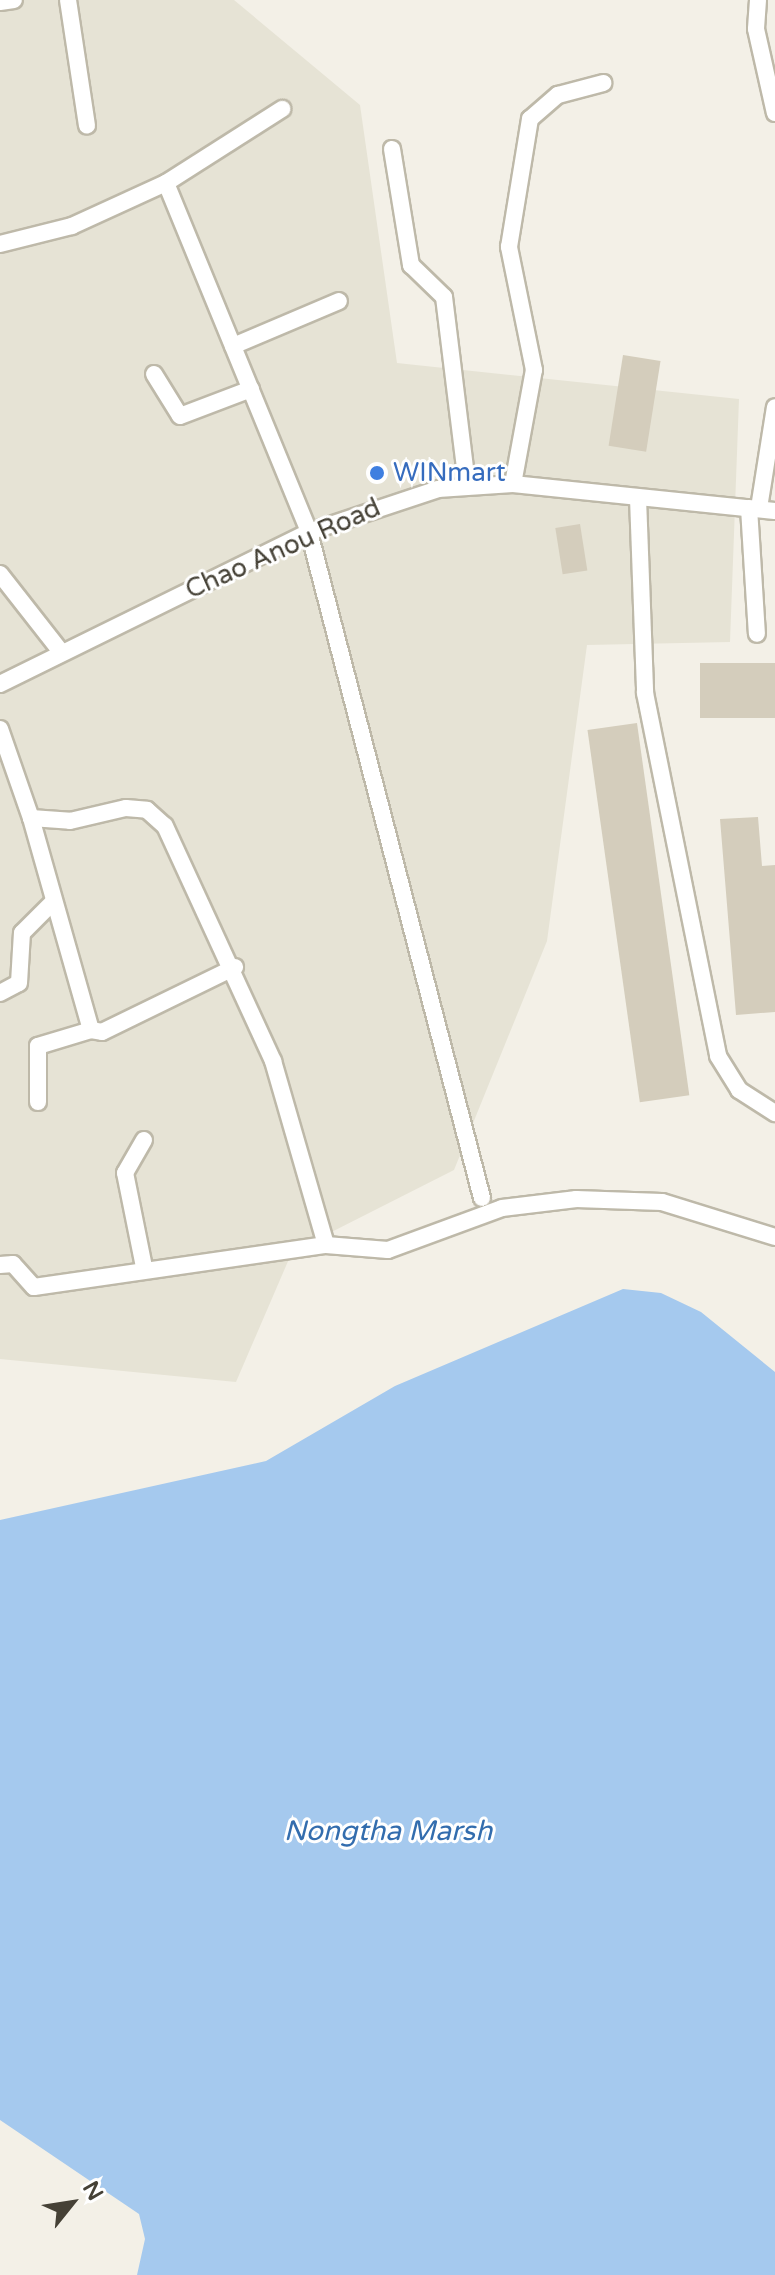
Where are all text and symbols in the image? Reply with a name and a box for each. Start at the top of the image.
place label: WINmart [393,457,506,489]
marker: WINmart [368,464,386,482]
street label: Chao Anou Road [181,492,385,606]
water label: Nongtha Marsh [284,1814,492,1848]
north arrow [32,2163,112,2243]
text: N [77,2177,108,2205]

